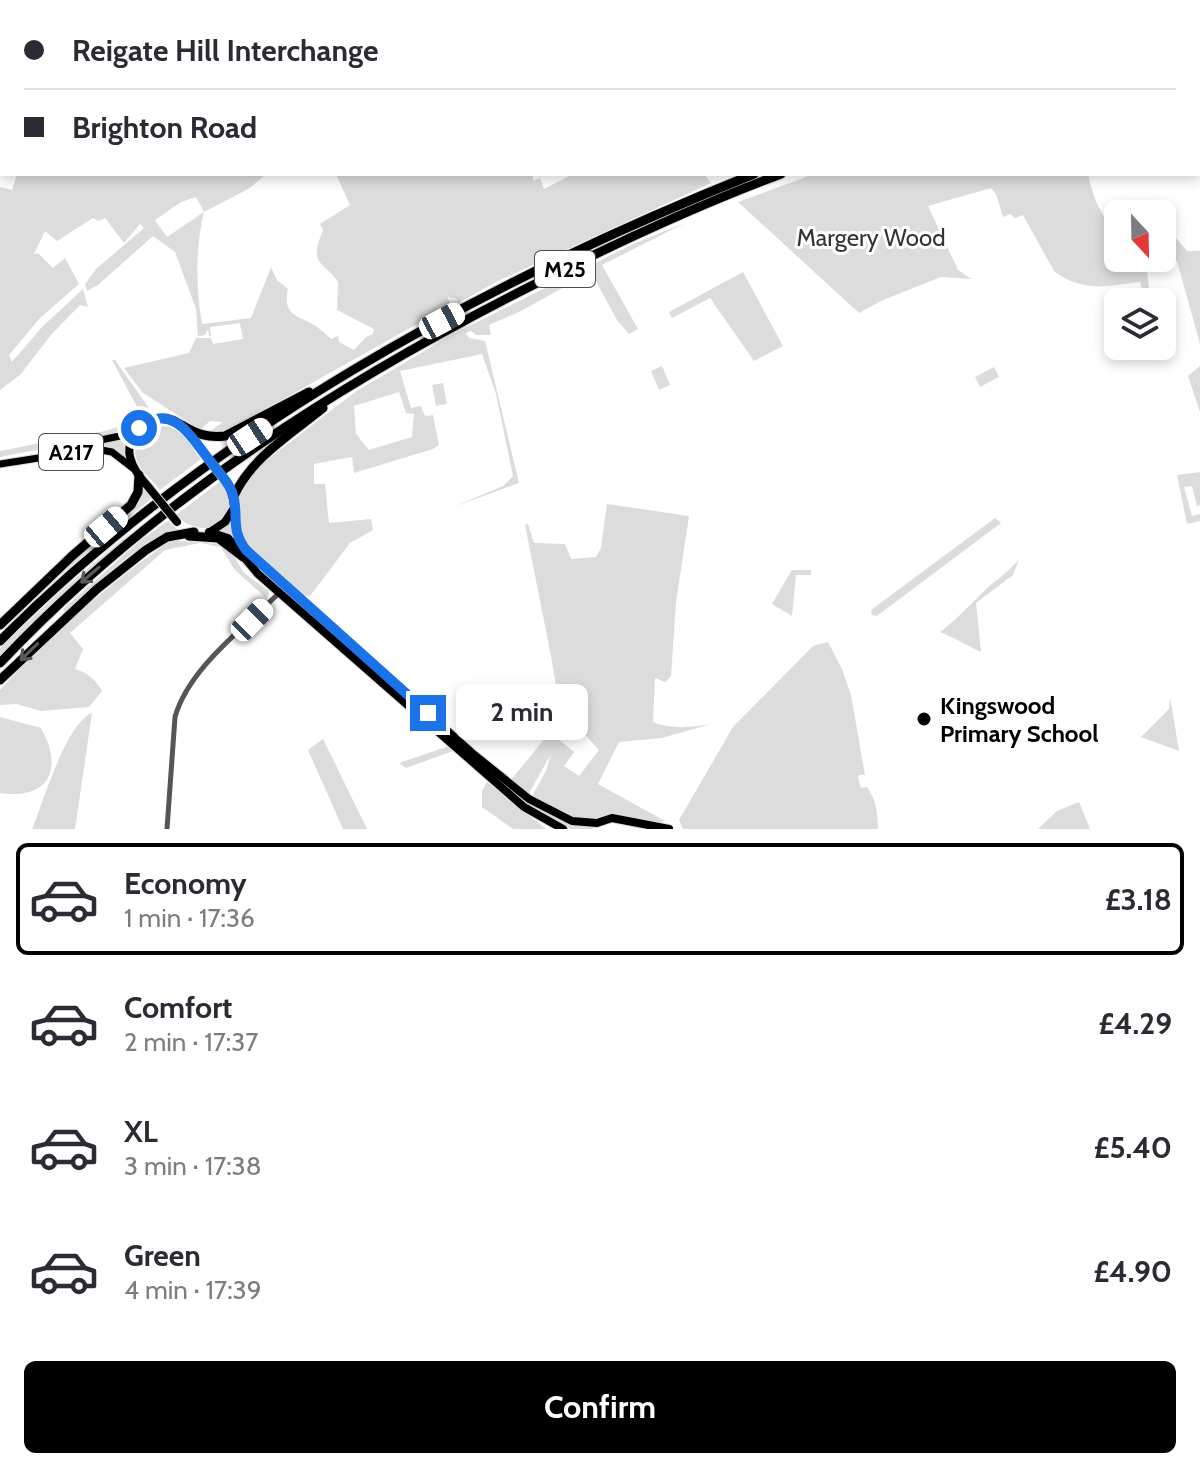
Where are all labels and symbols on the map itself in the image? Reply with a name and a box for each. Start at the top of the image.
north arrow [1104,200,1176,272]
park label: Margery Wood [796,223,946,252]
road number: M25 [535,251,595,287]
car [415,299,469,343]
route start [121,410,157,446]
car [223,414,277,460]
road number: A217 [39,434,103,470]
car [80,502,132,552]
one-way arrow [81,566,101,584]
car [227,595,277,645]
one-way arrow [20,642,39,661]
callout: 2 min [456,685,588,741]
place label: Kingswood Primary School [940,691,1099,748]
route end [410,695,446,731]
marker: Kingswood Primary School [915,710,933,728]

